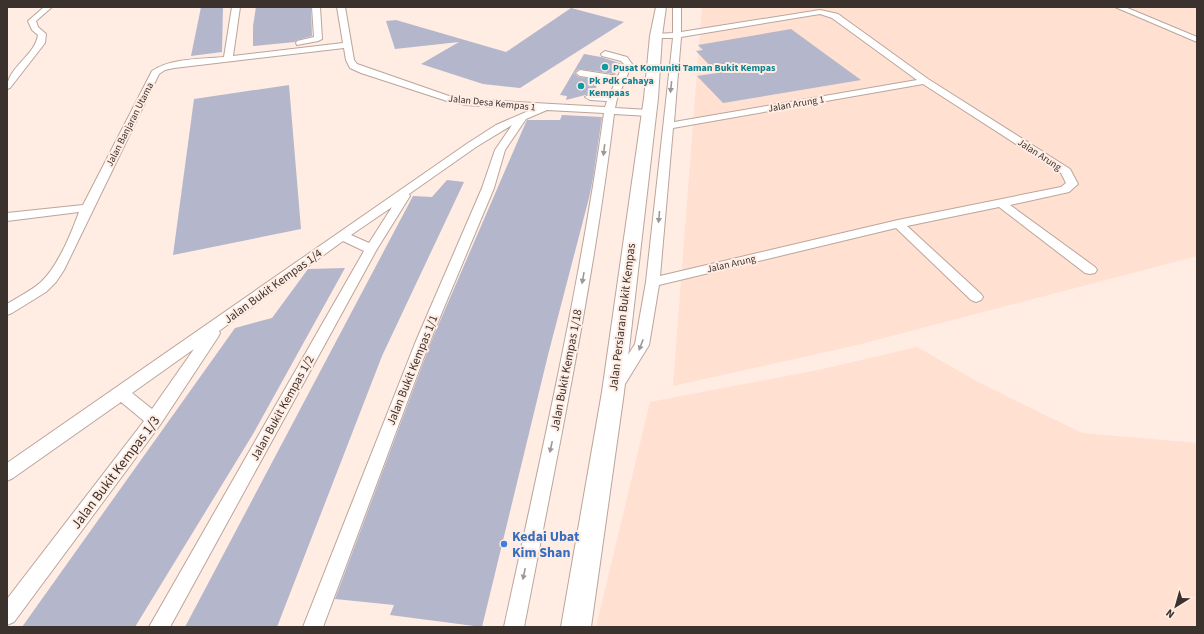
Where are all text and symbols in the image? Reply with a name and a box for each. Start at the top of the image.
place label: Pusat Komuniti Taman Bukit Kempas [613,61,776,75]
marker: Pusat Komuniti Taman Bukit Kempas [600,62,610,72]
place label: Pk Pdk Cahaya Kempaas [589,74,654,100]
street label: Jalan Banjaran Utama [103,80,157,169]
marker: Pk Pdk Cahaya Kempaas [576,81,586,91]
one-way arrow [668,81,674,93]
street label: Jalan Desa Kempas 1 [447,91,536,115]
street label: Jalan Arung 1 [767,92,825,116]
street label: Jalan Arung [1015,135,1064,174]
one-way arrow [601,144,607,156]
one-way arrow [656,211,662,223]
street label: Jalan Persiaran Bukit Kempas [605,242,640,392]
street label: Jalan Bukit Kempas 1/4 [221,245,326,328]
street label: Jalan Arung [705,252,757,276]
one-way arrow [580,272,586,284]
street label: Jalan Bukit Kempas 1/18 [546,308,587,432]
street label: Jalan Bukit Kempas 1/1 [383,312,442,428]
one-way arrow [637,339,644,351]
street label: Jalan Bukit Kempas 1/2 [246,353,318,464]
street label: Jalan Bukit Kempas 1/3 [67,412,165,533]
one-way arrow [547,441,553,453]
place label: Kedai Ubat Kim Shan [512,527,580,563]
marker: Kedai Ubat Kim Shan [499,539,509,549]
one-way arrow [521,568,527,580]
north arrow [1156,586,1196,626]
text: N [1163,605,1178,622]

